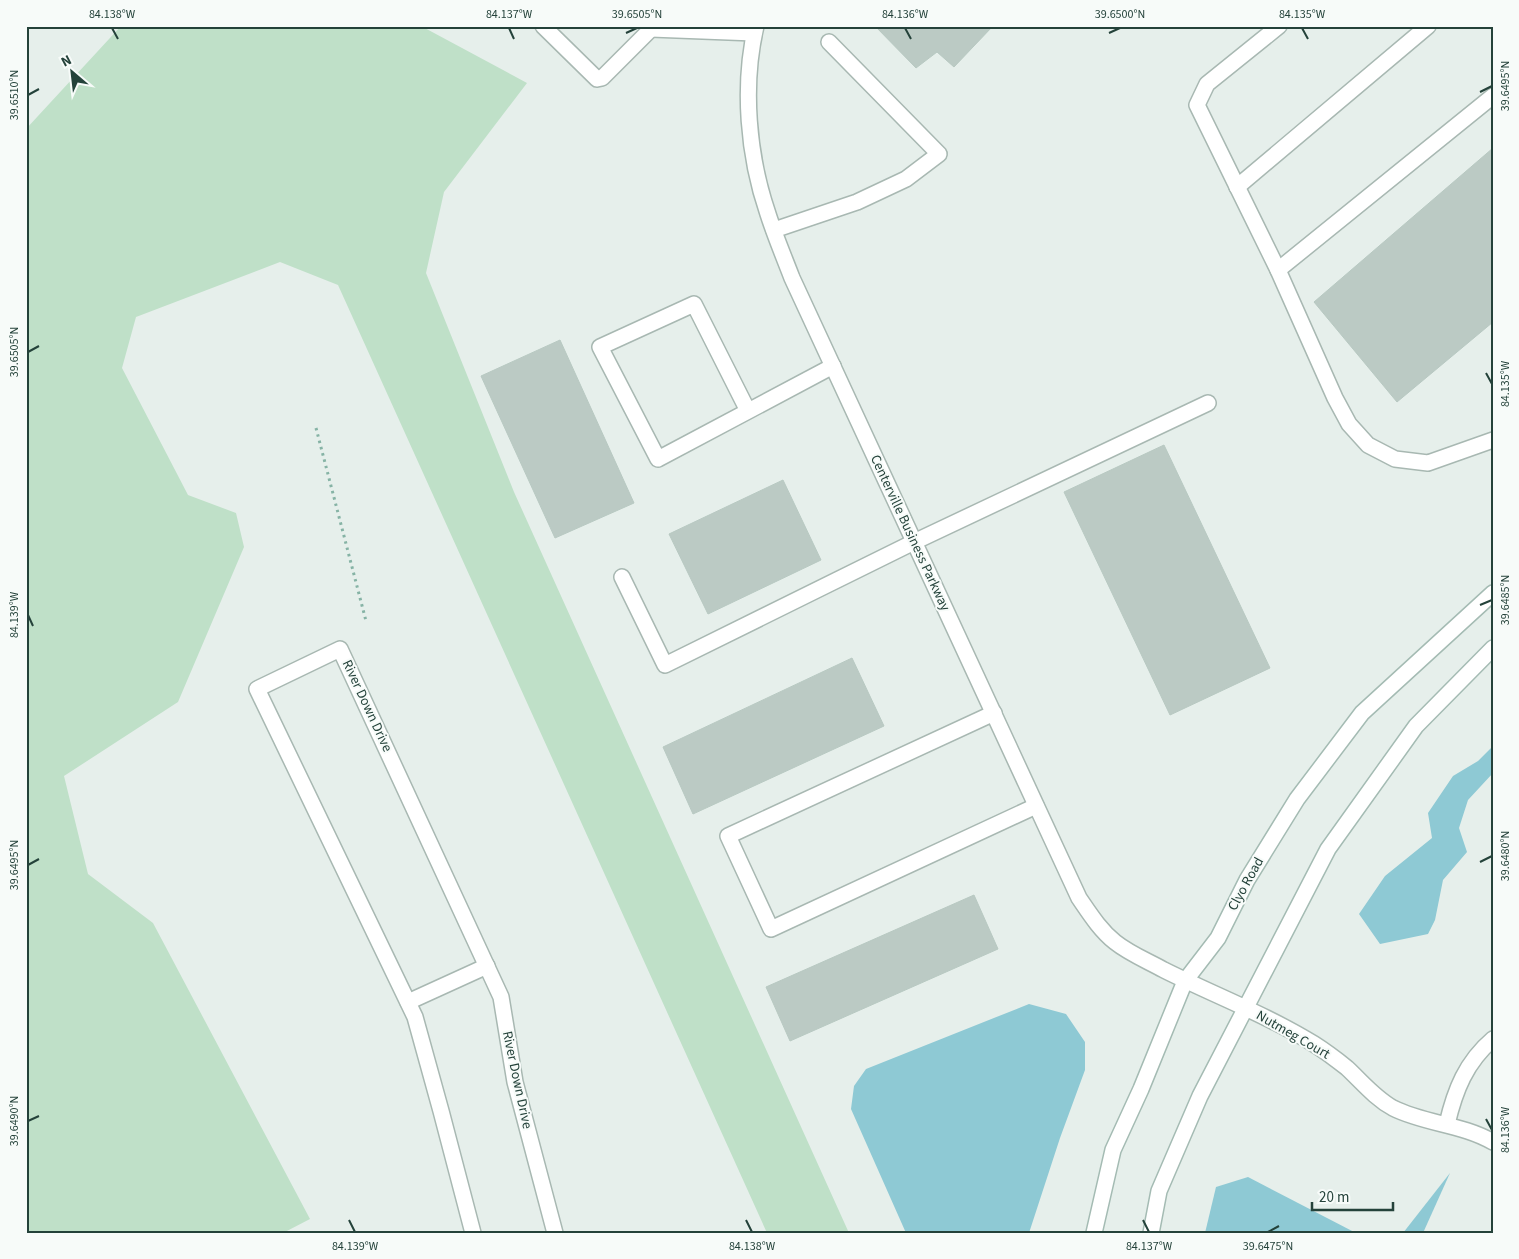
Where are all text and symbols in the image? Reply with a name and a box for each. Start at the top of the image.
text: 84.138°W [89,6,136,23]
text: 84.137°W [486,6,533,23]
text: 39.6505°N [612,6,662,23]
text: 84.136°W [882,6,929,23]
text: 39.6500°N [1095,6,1145,23]
text: 84.135°W [1279,6,1326,23]
north arrow [48,48,98,98]
text: N [58,50,75,72]
text: 39.6495°N [1497,61,1514,111]
text: 39.6510°N [6,70,23,120]
text: 39.6505°N [6,327,23,377]
text: 84.135°W [1497,360,1514,407]
street label: Centerville Business Parkway [865,452,955,615]
text: 39.6485°N [1497,575,1514,625]
text: 84.139°W [6,591,23,638]
street label: River Down Drive [337,657,397,755]
text: 39.6480°N [1497,831,1514,881]
text: 39.6495°N [6,840,23,890]
street label: Clyo Road [1223,854,1269,914]
street label: Nutmeg Court [1252,1006,1334,1064]
street label: River Down Drive [497,1029,537,1131]
text: 39.6490°N [6,1096,23,1146]
text: 84.136°W [1497,1106,1514,1153]
scale bar [1312,1179,1393,1211]
text: 20 m [1319,1187,1349,1208]
text: 84.139°W [332,1238,379,1255]
text: 84.138°W [729,1238,776,1255]
text: 84.137°W [1126,1238,1173,1255]
text: 39.6475°N [1243,1238,1293,1255]

